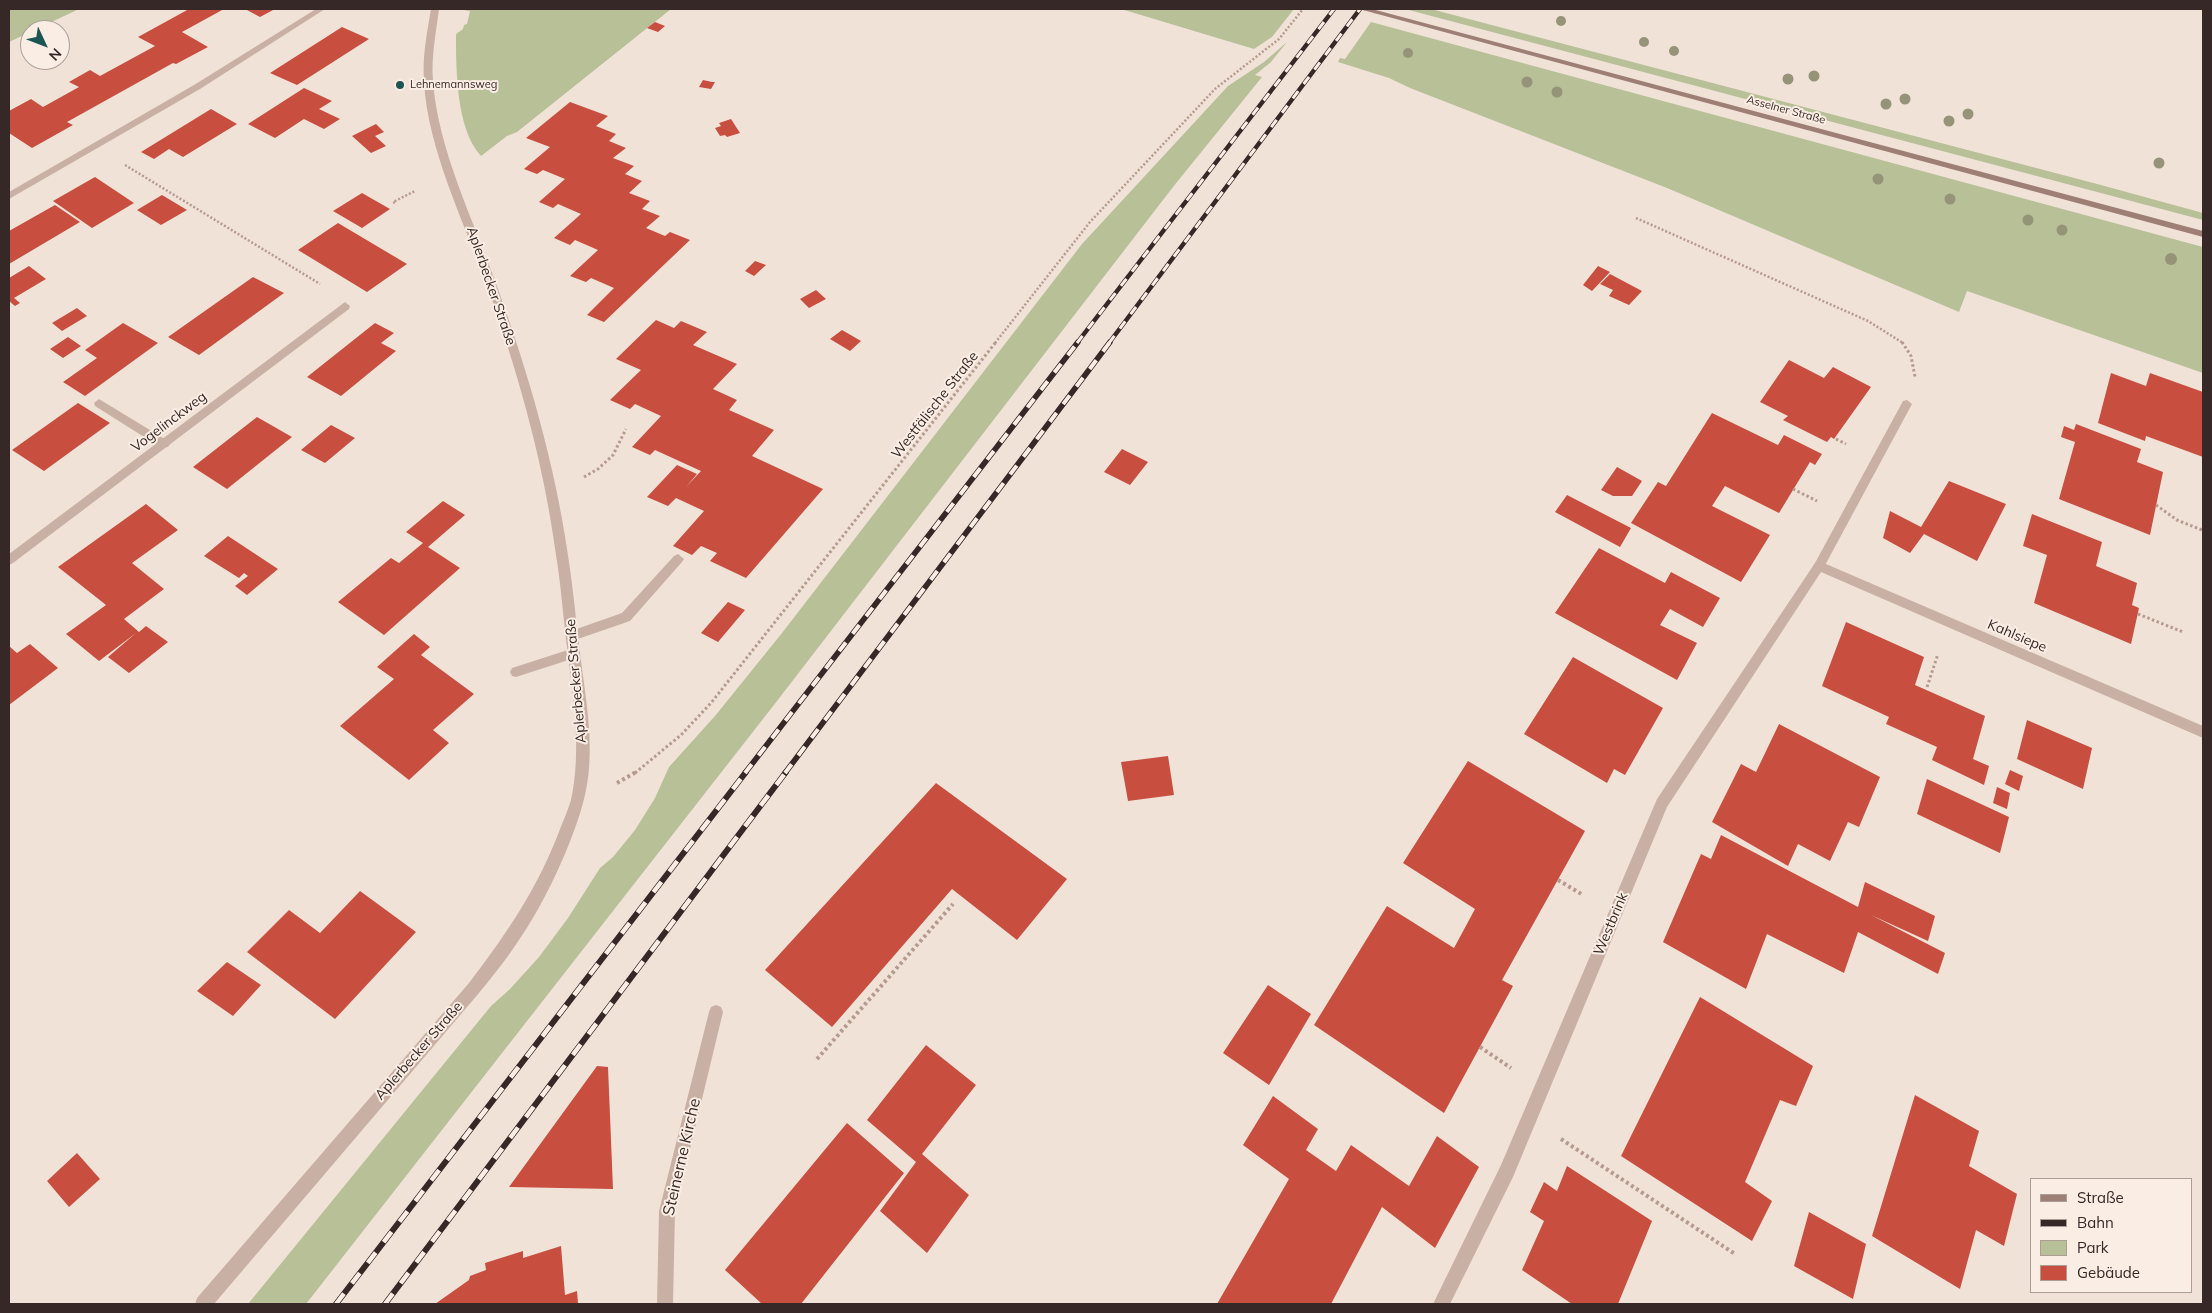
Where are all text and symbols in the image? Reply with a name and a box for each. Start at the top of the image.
north arrow [20,20,70,70]
text: N [45,45,65,65]
place label: Lehnemannsweg [410,78,497,92]
marker: Lehnemannsweg [394,79,406,91]
street label: Asselner Straße [1745,93,1827,127]
street label: Aplerbecker Straße [463,224,519,348]
street label: Westfälische Straße [888,348,982,462]
street label: Vogelinckweg [128,388,210,456]
street label: Kahlsiepe [1985,616,2049,656]
street label: Aplerbecker Straße [562,618,590,744]
street label: Westbrink [1590,890,1632,958]
street label: Aplerbecker Straße [372,998,466,1104]
street label: Steinerne Kirche [659,1096,705,1218]
legend [2030,1178,2192,1293]
text: Straße [2077,1188,2124,1207]
text: Bahn [2077,1213,2114,1232]
text: Park [2077,1238,2109,1257]
text: Gebäude [2077,1263,2140,1282]

